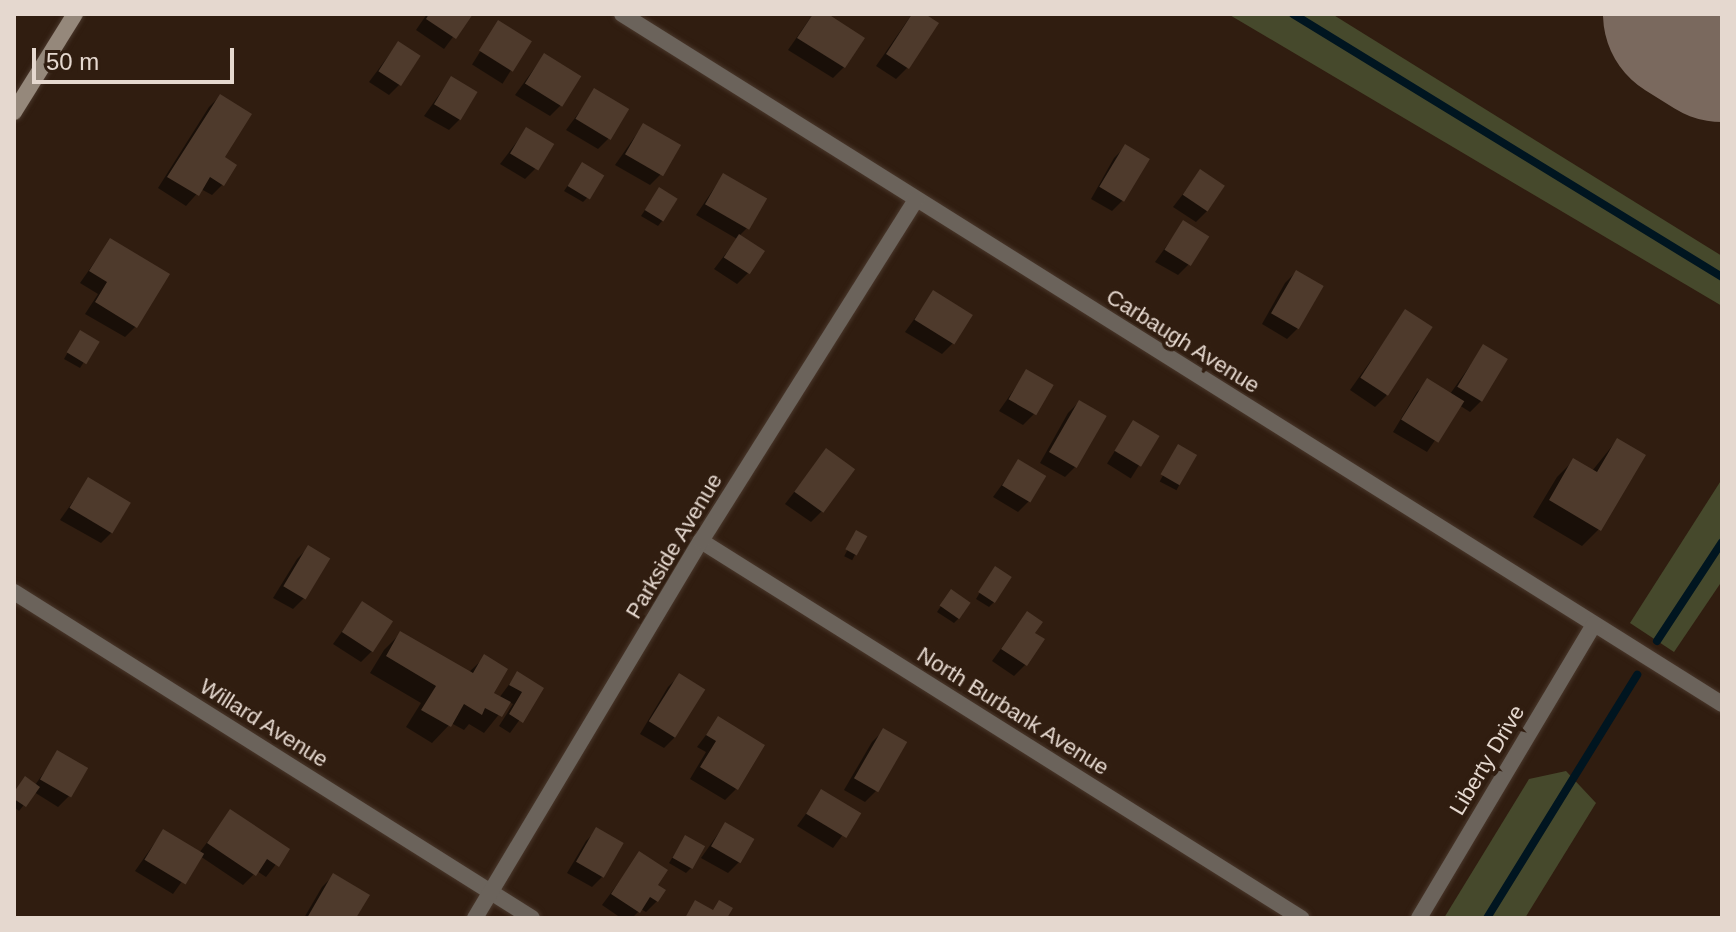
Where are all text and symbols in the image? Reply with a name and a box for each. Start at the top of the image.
scale bar [36,32,238,82]
text: 50 m [46,48,99,75]
street label: Carbaugh Avenue [1101,283,1265,399]
street label: Parkside Avenue [620,468,728,624]
street label: North Burbank Avenue [912,641,1114,781]
street label: Willard Avenue [194,673,334,773]
street label: Liberty Drive [1444,700,1530,820]

